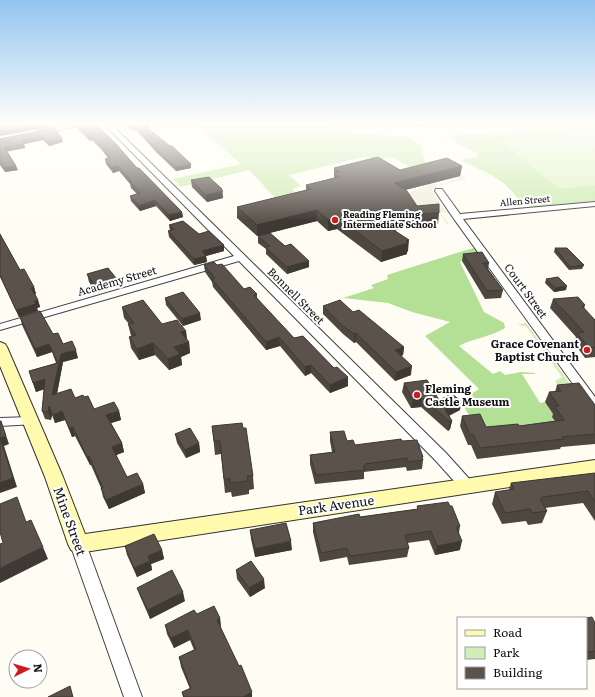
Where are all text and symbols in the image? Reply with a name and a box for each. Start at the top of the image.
street label: Allen Street [499,191,551,209]
place label: Reading Fleming Intermediate School [343,207,437,231]
marker: Reading Fleming Intermediate School [330,215,340,225]
street label: Court Street [501,260,553,322]
street label: Academy Street [75,261,159,299]
street label: Bonnell Street [265,263,329,328]
place label: Grace Covenant Baptist Church [491,335,579,364]
marker: Grace Covenant Baptist Church [582,345,592,355]
place label: Fleming Castle Museum [425,380,510,409]
marker: Fleming Castle Museum [412,390,422,400]
street label: Mine Street [49,484,92,559]
street label: Park Avenue [297,490,375,519]
legend [457,617,587,689]
text: Road [493,623,523,641]
text: Park [493,643,520,661]
north arrow [8,649,48,689]
text: N [31,663,47,673]
text: Building [493,663,543,681]

